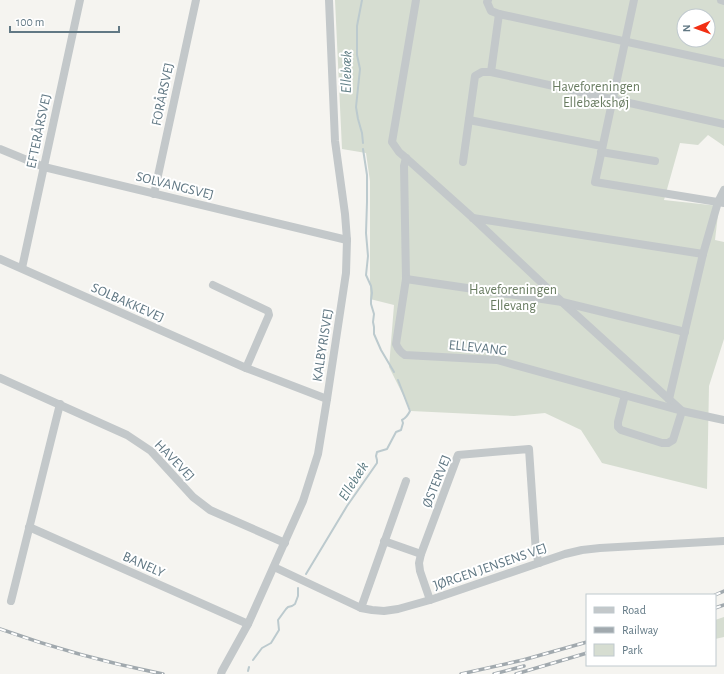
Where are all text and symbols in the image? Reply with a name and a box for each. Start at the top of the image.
scale bar [10,8,119,34]
north arrow [676,8,716,48]
text: 100 m [16,16,44,28]
text: N [681,24,692,32]
water label: Ellebæk [339,50,354,94]
street label: FORÅRSVEJ [148,61,176,127]
park label: Haveforeningen Ellebækshøj [552,80,640,110]
street label: EFTERÅRSVEJ [22,92,54,170]
street label: SOLVANGSVEJ [134,170,215,202]
street label: SOLBAKKEVEJ [89,281,166,325]
park label: Haveforeningen Ellevang [469,283,557,313]
street label: KALBYRISVEJ [310,308,336,383]
street label: ELLEVANG [448,338,508,358]
street label: HAVEVEJ [152,437,197,484]
street label: ØSTERVEJ [419,453,454,510]
water label: Ellebæk [336,459,371,503]
street label: JØRGEN JENSENS VEJ [431,540,549,593]
street label: BANELY [120,549,167,581]
legend [586,594,716,666]
text: Road [622,604,646,616]
text: Railway [622,624,658,637]
text: Park [622,644,643,656]

